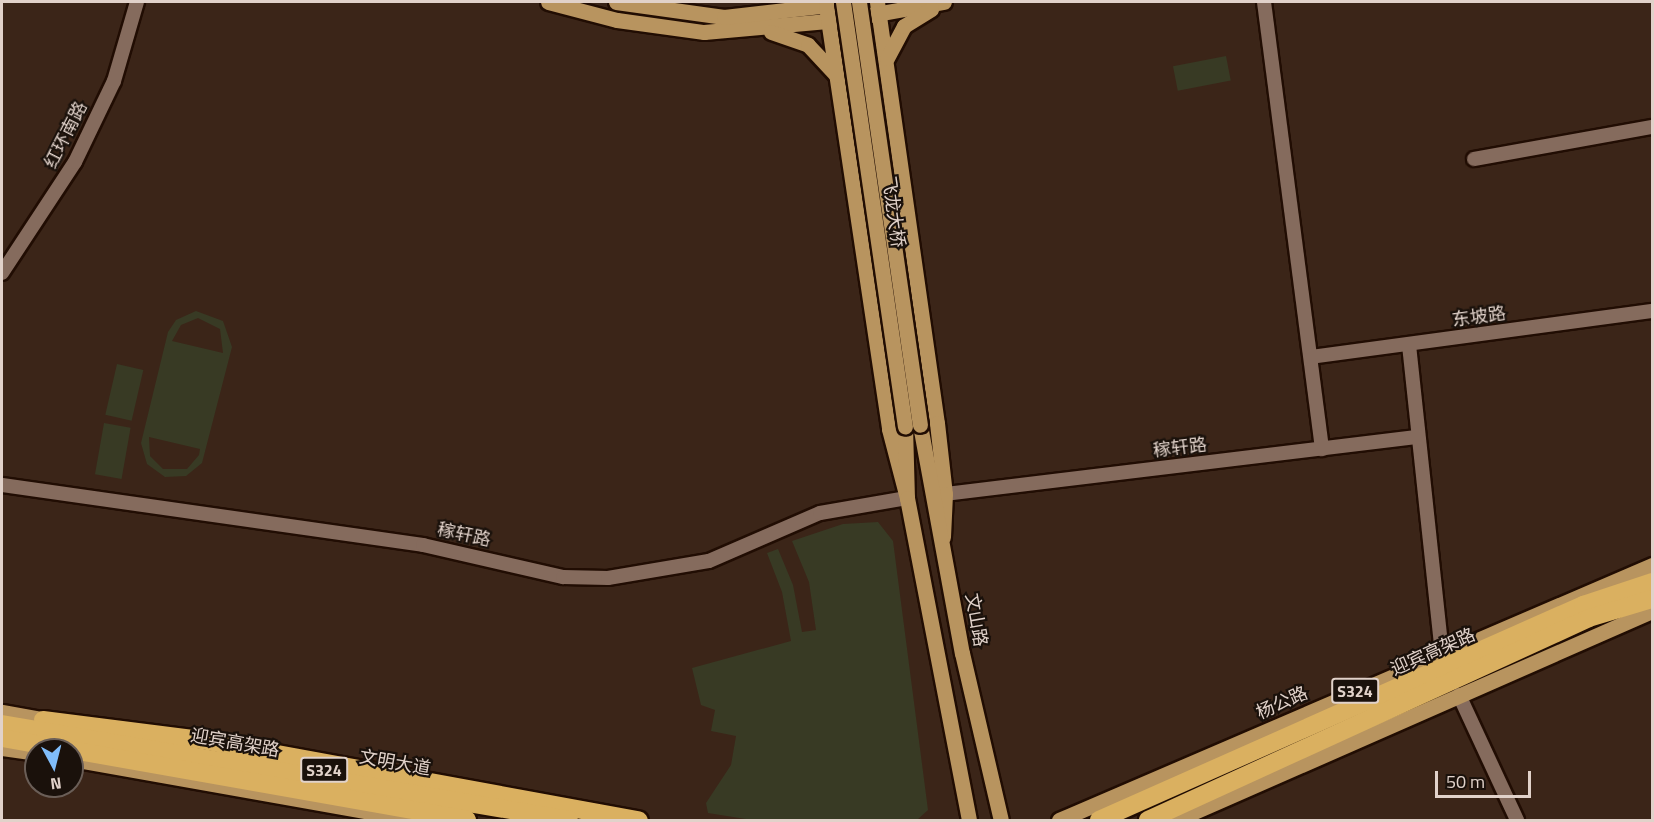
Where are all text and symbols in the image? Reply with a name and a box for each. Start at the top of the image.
street label: 红环南路 [40,98,92,172]
street label: 飞龙大桥 [877,175,909,249]
street label: 东坡路 [1451,303,1507,331]
street label: 稼轩路 [1152,434,1208,462]
street label: 稼轩路 [435,519,493,551]
street label: 文山路 [961,592,991,648]
street label: 迎宾高架路 [1387,624,1479,680]
road number: S324 [1331,678,1379,704]
street label: 杨公路 [1253,682,1311,724]
street label: 迎宾高架路 [189,725,281,761]
north arrow [24,738,84,798]
street label: 文明大道 [358,746,432,780]
road number: S324 [300,757,348,783]
scale bar [1438,759,1534,797]
text: 50 m [1446,768,1485,795]
text: N [49,771,63,796]

